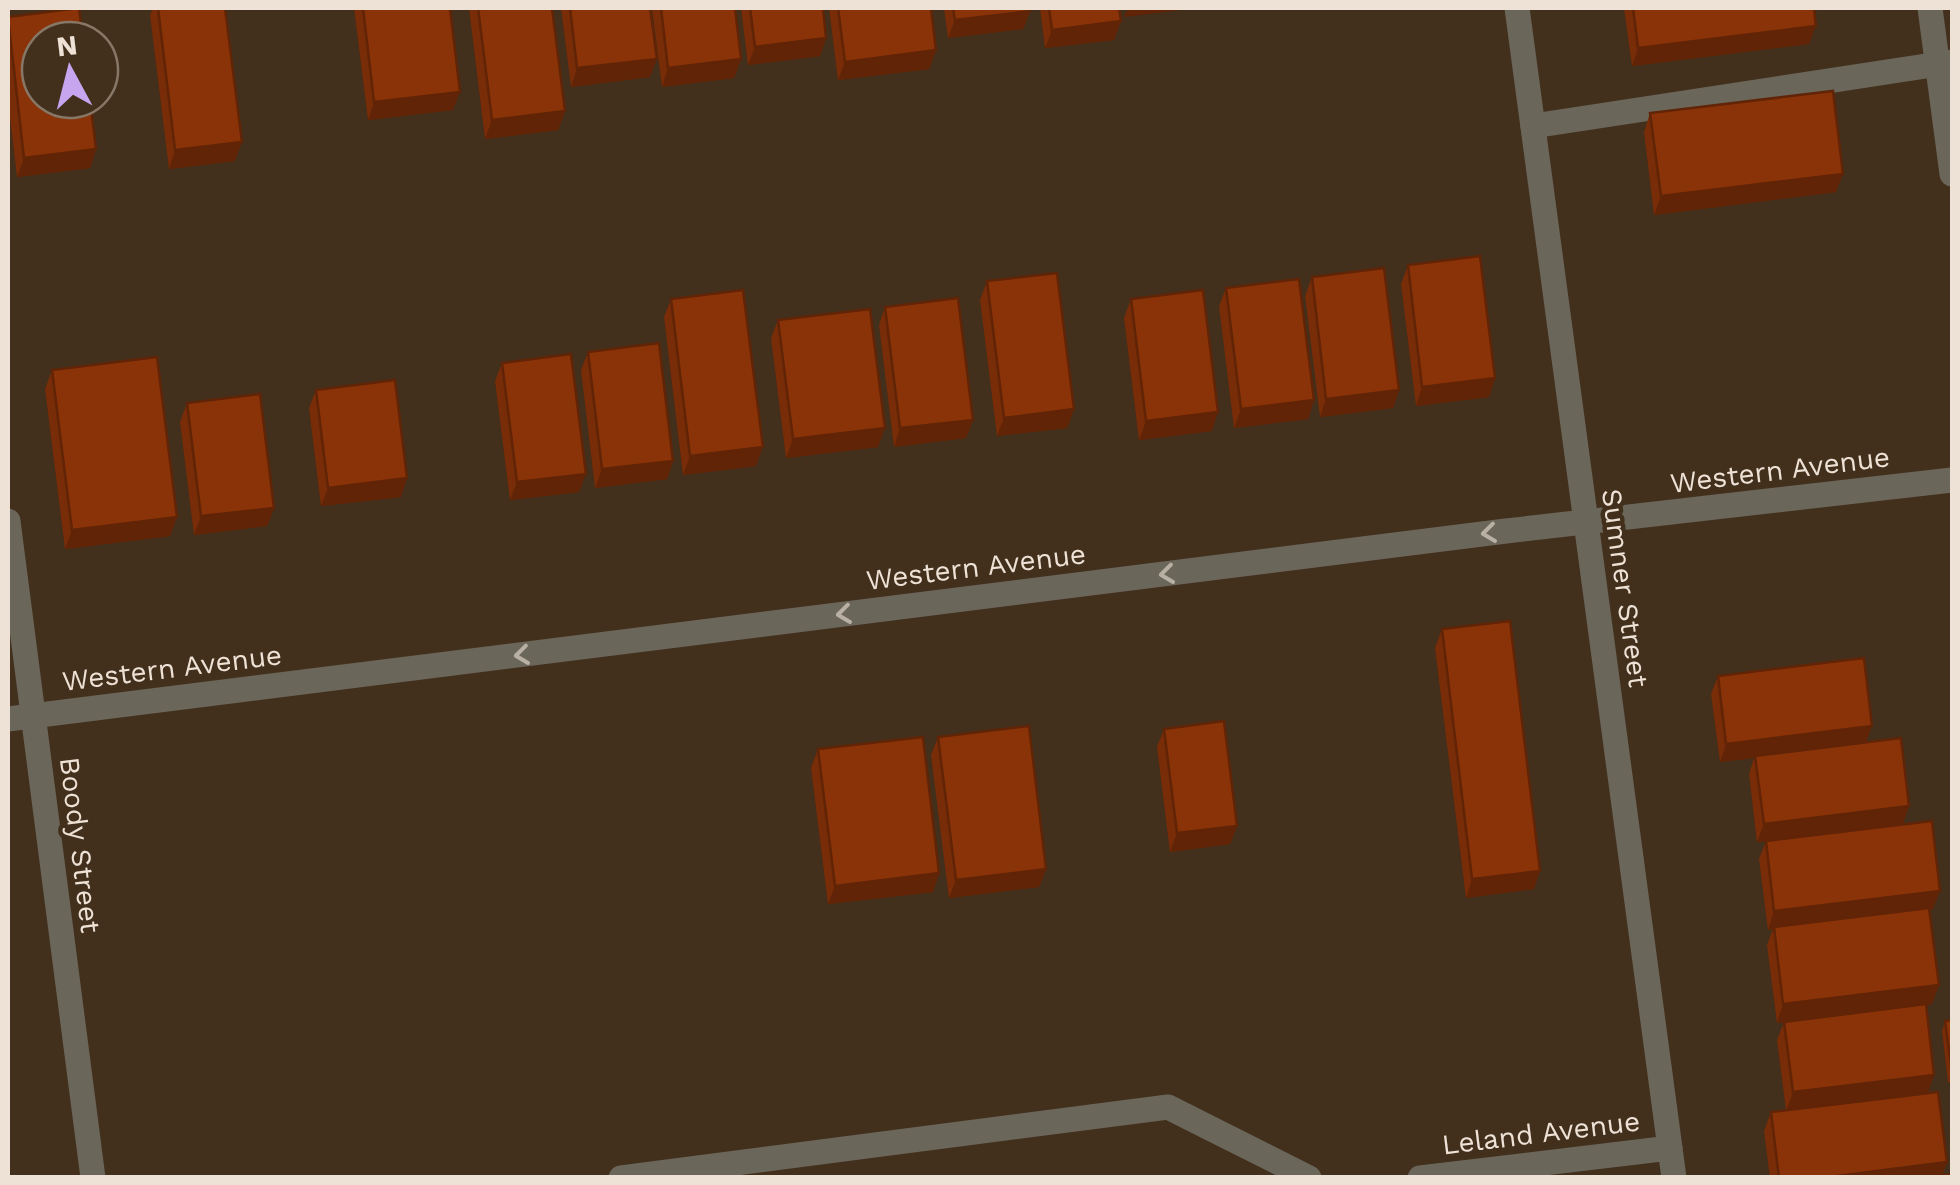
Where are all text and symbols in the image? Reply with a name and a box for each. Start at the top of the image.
north arrow [20,20,120,120]
text: N [55,28,79,63]
street label: Western Avenue [1668,440,1892,500]
street label: Sumner Street [1595,487,1655,690]
one-way arrow [1481,522,1497,543]
street label: Western Avenue [864,537,1088,597]
one-way arrow [1158,562,1175,583]
one-way arrow [836,603,852,624]
street label: Western Avenue [60,638,284,698]
one-way arrow [513,644,529,665]
street label: Boody Street [53,755,107,935]
street label: Leland Avenue [1440,1104,1642,1162]

